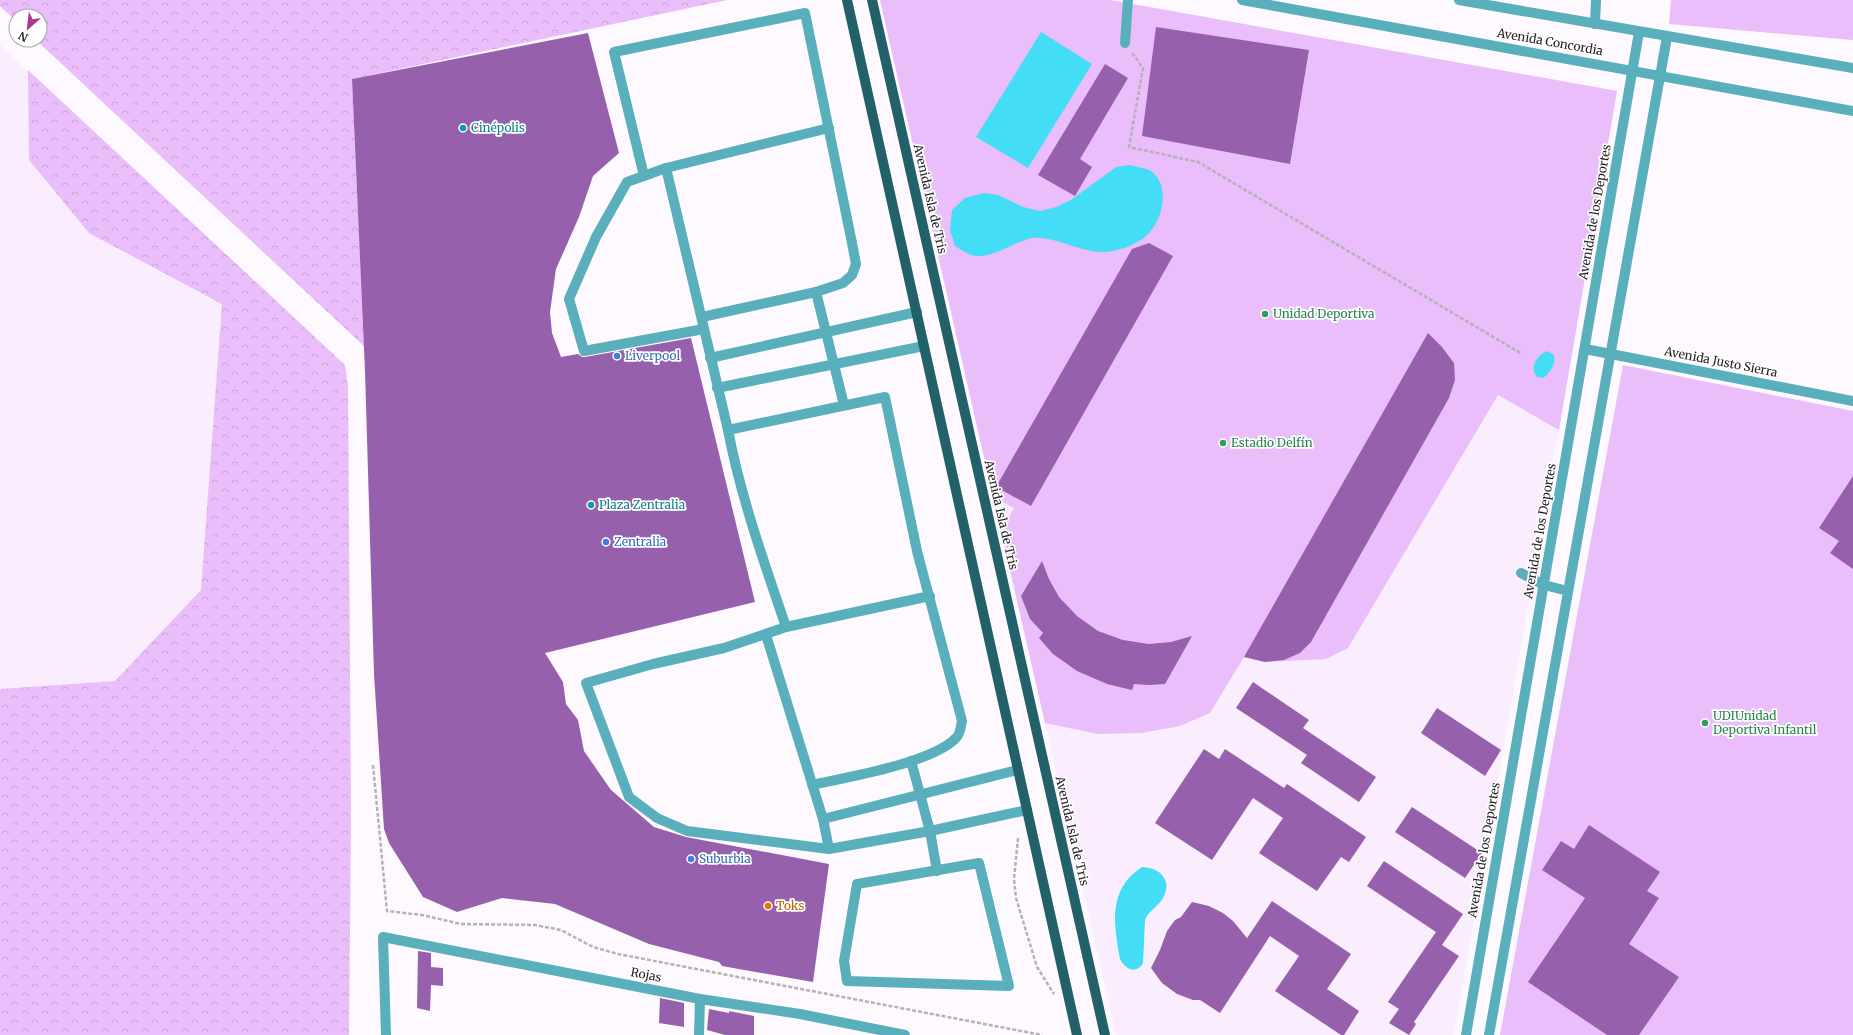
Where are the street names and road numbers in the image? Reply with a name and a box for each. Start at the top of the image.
street label: Avenida Concordia [1495,25,1605,58]
street label: Avenida Isla de Tris [910,142,950,255]
street label: Avenida de los Deportes [1575,143,1614,282]
street label: Avenida Justo Sierra [1662,343,1780,380]
street label: Avenida Isla de Tris [981,458,1021,571]
street label: Avenida de los Deportes [1520,462,1559,601]
street label: Avenida Isla de Tris [1052,774,1092,887]
street label: Avenida de los Deportes [1464,781,1503,920]
street label: Rojas [629,964,663,985]

